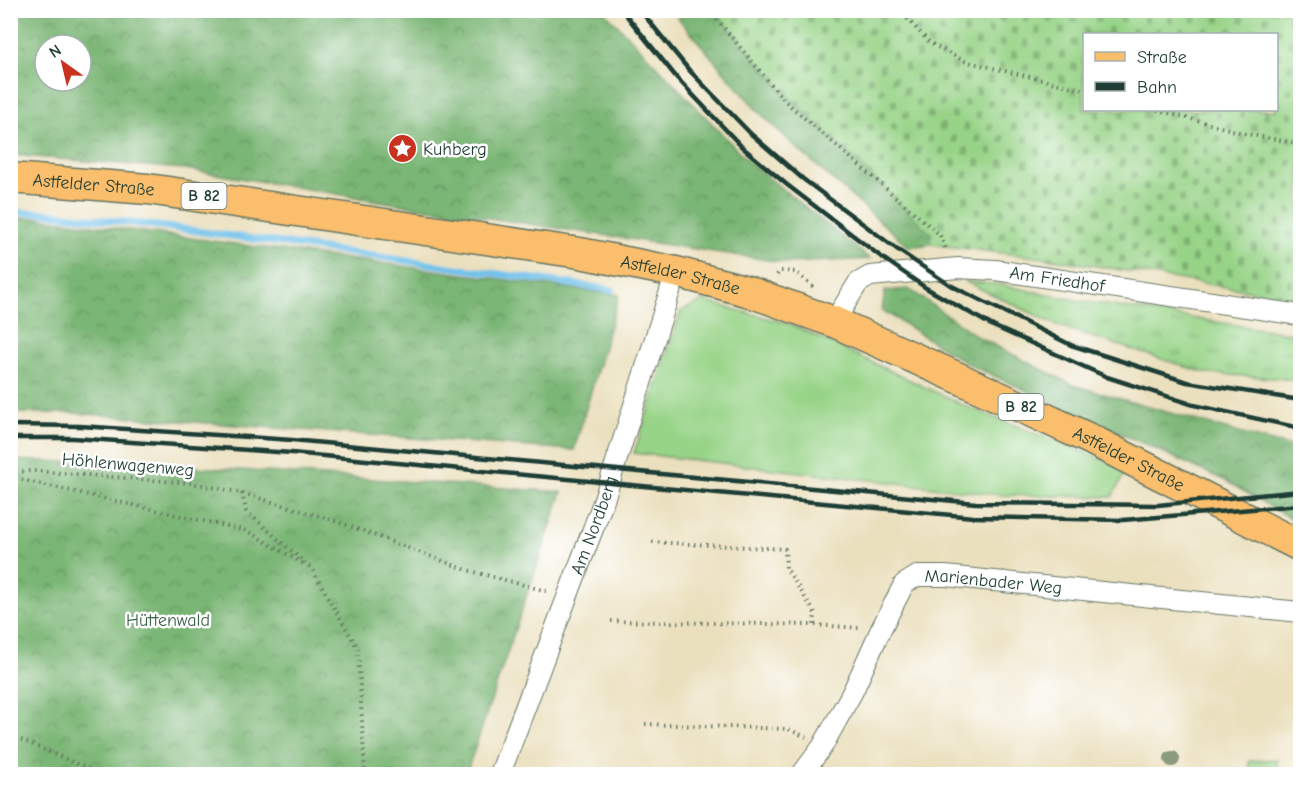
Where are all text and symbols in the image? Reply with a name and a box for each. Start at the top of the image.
north arrow [33,33,93,93]
legend [1083,33,1278,111]
text: N [46,41,65,62]
text: Straße [1137,47,1187,68]
text: Bahn [1137,77,1177,98]
place icon: Kuhberg [386,133,418,165]
place label: Kuhberg [423,139,487,160]
street label: Astfelder Straße [32,169,156,200]
road number: B 82 [182,183,226,209]
street label: Astfelder Straße [619,251,743,299]
street label: Am Friedhof [1008,262,1107,297]
road number: B 82 [998,394,1044,420]
street label: Astfelder Straße [1070,422,1188,496]
street label: Höhlenwagenweg [61,449,195,481]
street label: Am Nordberg [566,473,621,578]
street label: Marienbader Weg [924,566,1063,598]
park label: Hüttenwald [126,610,210,631]

